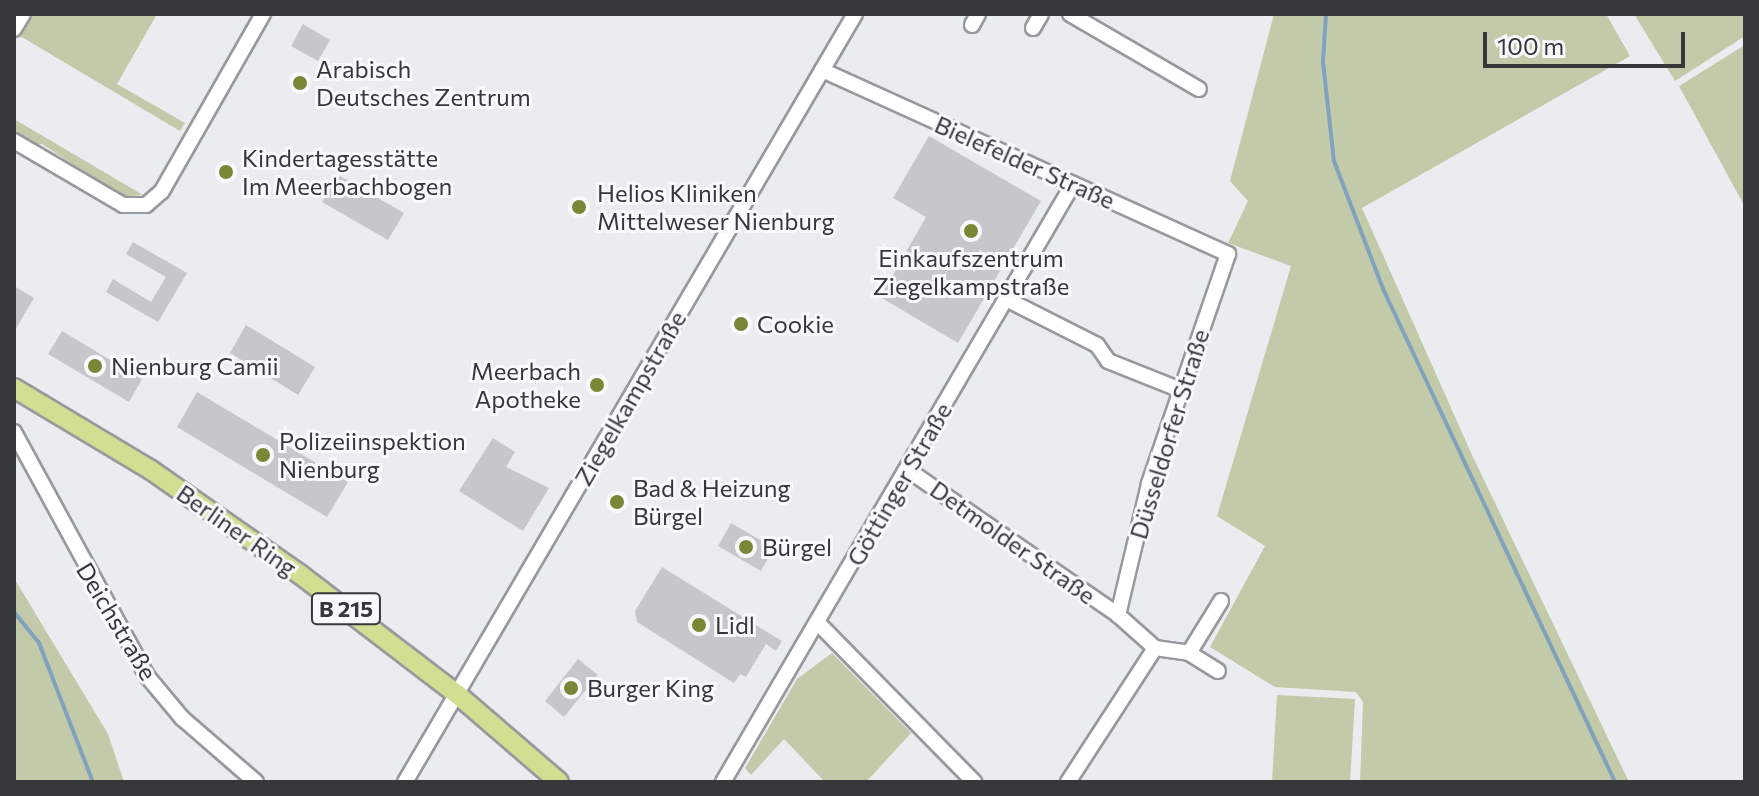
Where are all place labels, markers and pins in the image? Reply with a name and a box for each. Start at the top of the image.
place label: Arabisch Deutsches Zentrum [316,55,531,111]
marker: Arabisch Deutsches Zentrum [291,74,309,92]
place label: Kindertagesstätte Im Meerbachbogen [242,144,452,200]
marker: Kindertagesstätte Im Meerbachbogen [217,163,235,181]
place label: Helios Kliniken Mittelweser Nienburg [597,179,834,235]
marker: Helios Kliniken Mittelweser Nienburg [568,196,590,218]
marker: Einkaufszentrum Ziegelkampstraße [962,222,980,240]
place label: Einkaufszentrum Ziegelkampstraße [873,244,1069,300]
place label: Cookie [757,310,834,338]
marker: Cookie [732,315,750,333]
place label: Nienburg Camii [111,352,279,380]
marker: Nienburg Camii [86,357,104,375]
place label: Meerbach Apotheke [471,357,581,413]
marker: Meerbach Apotheke [588,376,606,394]
place label: Polizeiinspektion Nienburg [279,427,466,483]
marker: Polizeiinspektion Nienburg [254,446,272,464]
place label: Bad & Heizung Bürgel [633,474,791,530]
marker: Bad & Heizung Bürgel [608,493,626,511]
place label: Bürgel [762,533,832,561]
marker: Bürgel [737,538,755,556]
place label: Lidl [715,611,755,639]
marker: Lidl [690,616,708,634]
place label: Burger King [587,674,714,702]
marker: Burger King [562,679,580,697]

